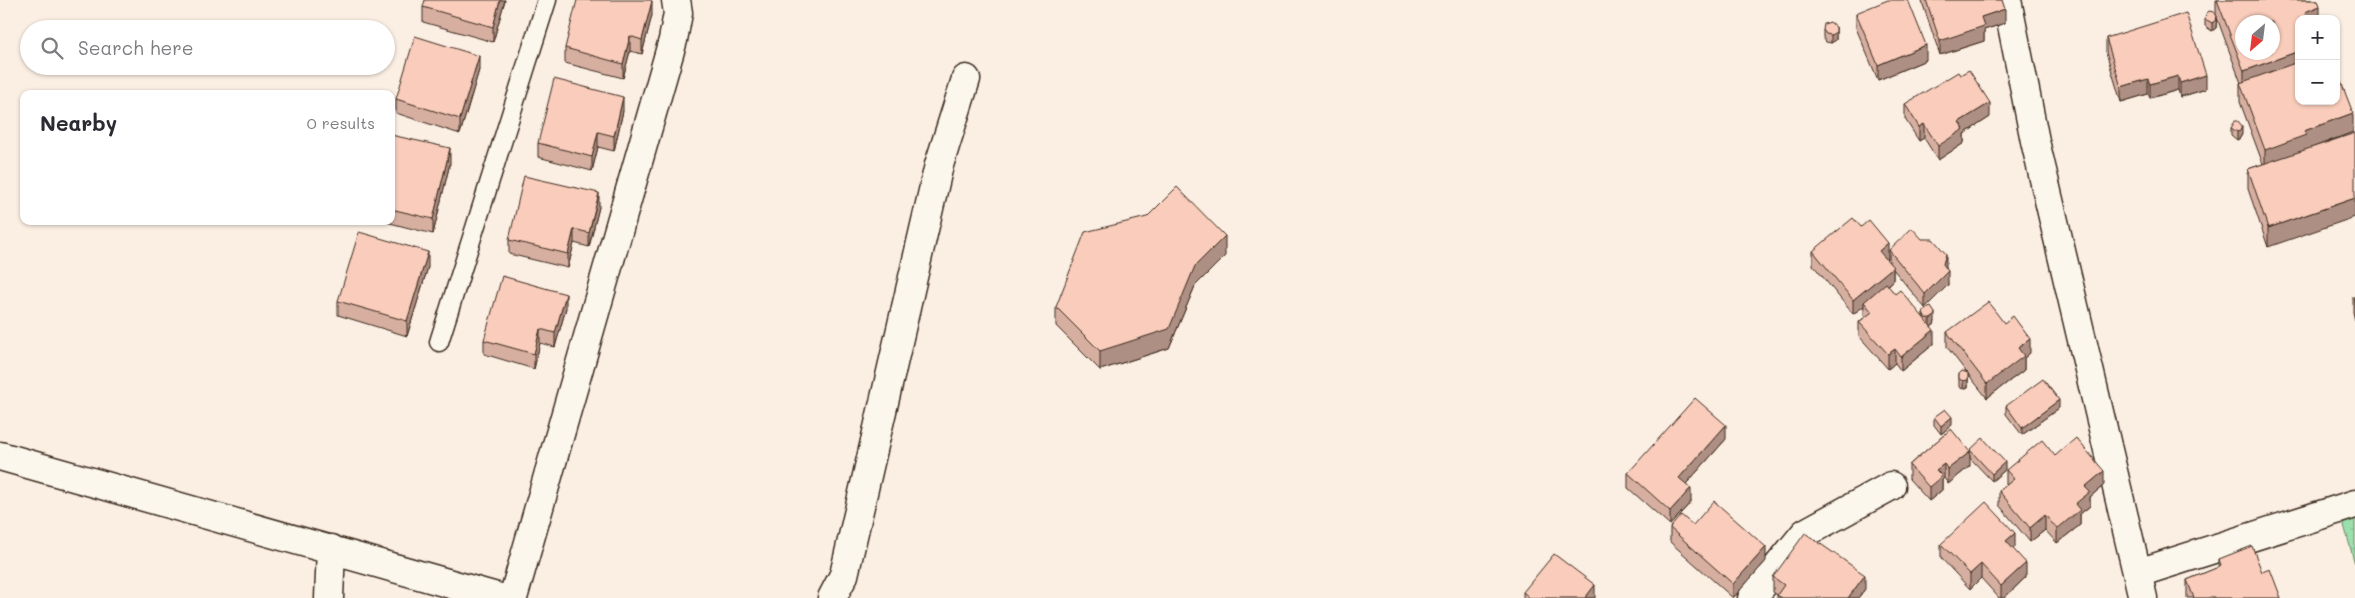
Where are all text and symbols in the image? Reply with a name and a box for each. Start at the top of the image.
north arrow [2235,15,2280,60]
map controls [2295,15,2340,105]
button: + [2295,15,2340,60]
search box [20,20,395,75]
icon: search [38,34,66,62]
text: Search here [78,35,194,60]
button: − [2295,60,2340,105]
text: Nearby [40,109,117,136]
text: 0 results [307,112,375,133]

